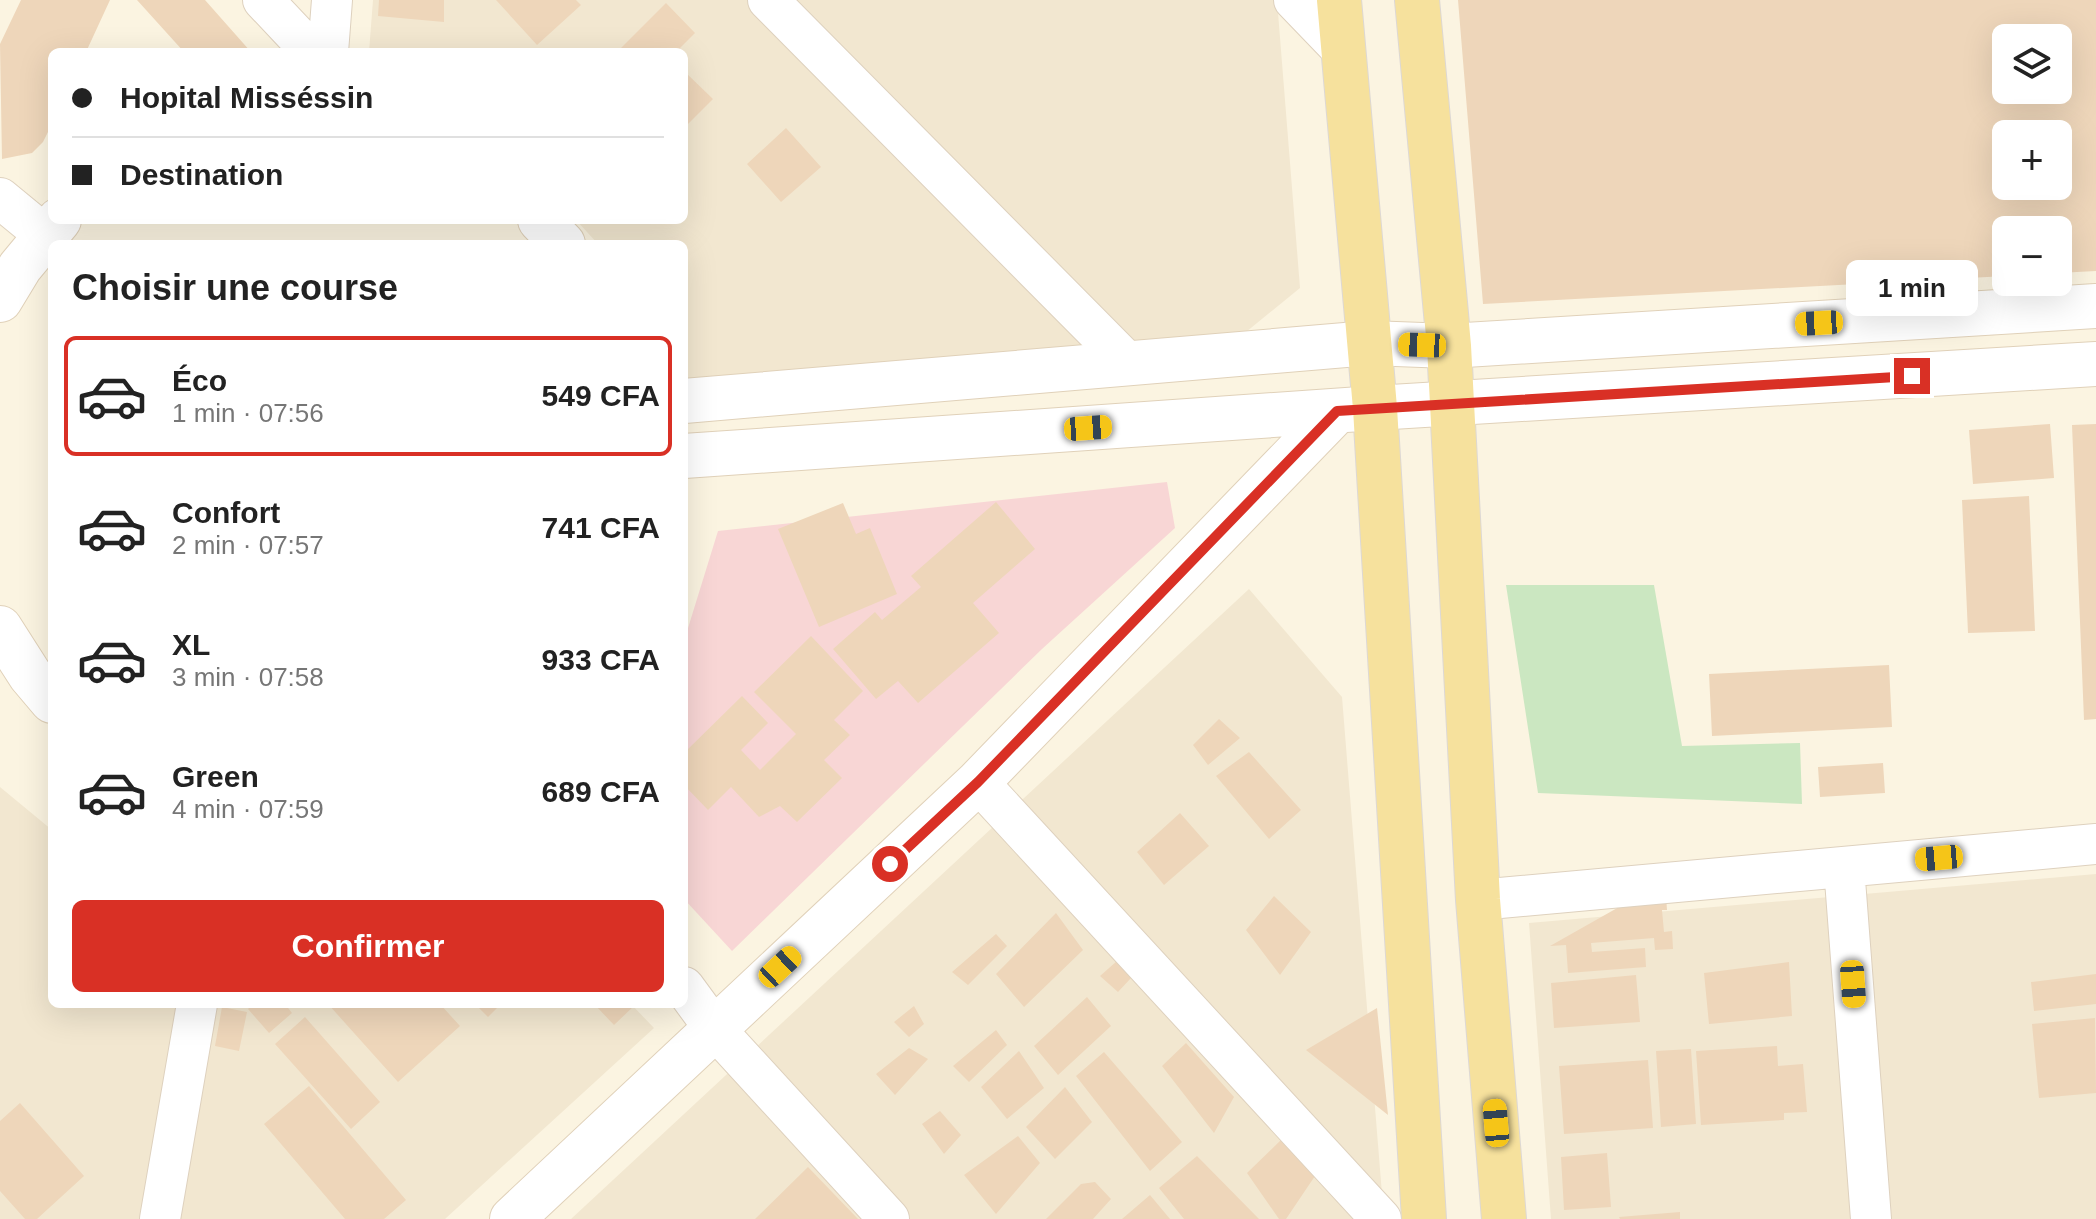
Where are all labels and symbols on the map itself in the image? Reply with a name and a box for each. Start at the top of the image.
callout: 1 min [1846,260,1978,316]
car [1794,310,1844,336]
car [1398,332,1446,358]
route end [1894,358,1930,394]
car [1063,414,1113,442]
car [1914,844,1964,872]
route start [872,846,908,882]
car [754,942,806,992]
car [1839,959,1867,1009]
car [1482,1098,1510,1148]

